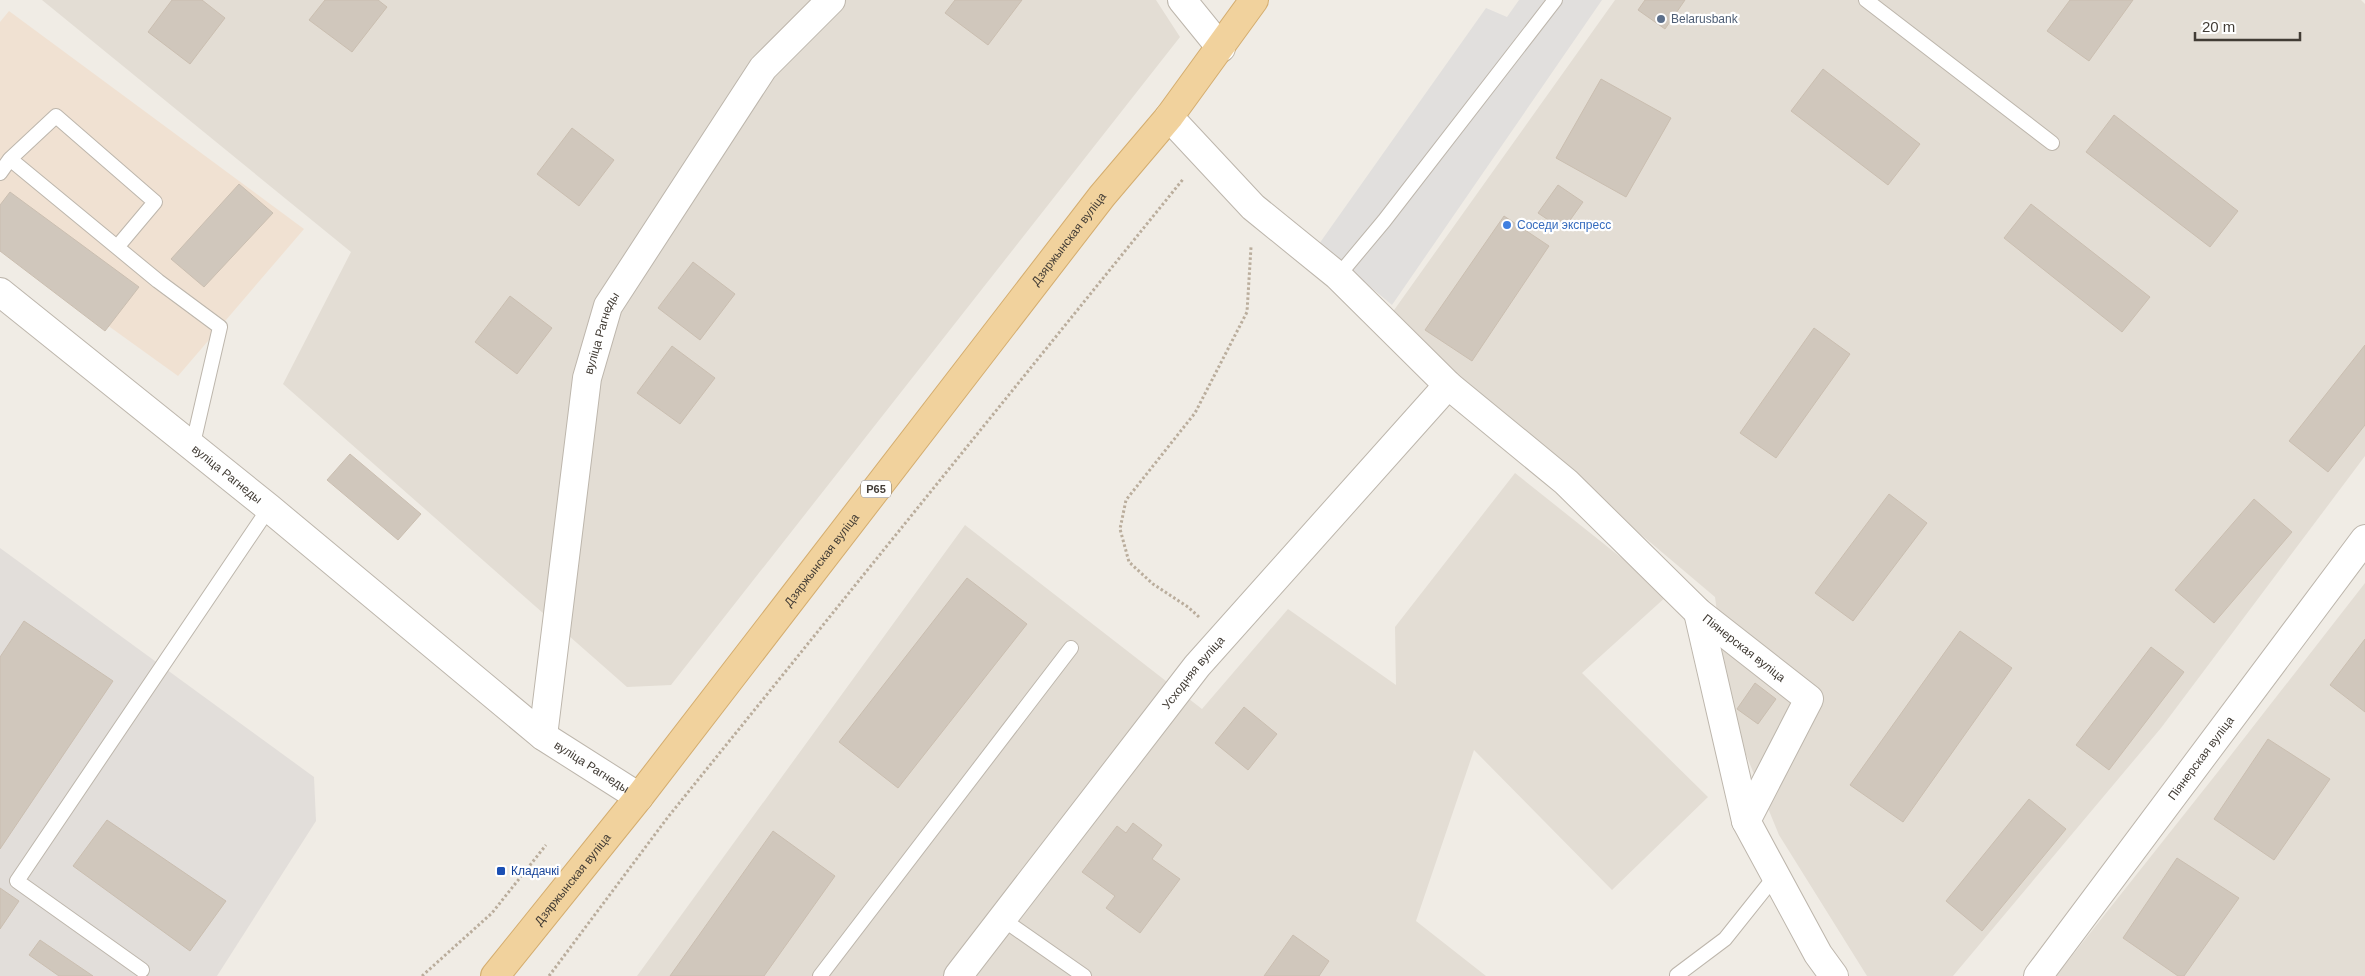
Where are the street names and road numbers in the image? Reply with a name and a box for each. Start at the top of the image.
street label: Дзяржынская вуліца [1029,190,1109,288]
street label: вуліца Рагнеды [582,289,622,376]
street label: вуліца Рагнеды [189,442,265,507]
road number: Р65 [861,480,891,498]
street label: Дзяржынская вуліца [781,510,862,609]
street label: Піянерская вуліца [1700,611,1788,685]
street label: Усходняя вуліца [1159,633,1228,712]
street label: Піянерская вуліца [2165,713,2237,803]
street label: вуліца Рагнеды [552,738,632,796]
street label: Дзяржынская вуліца [532,830,614,928]

